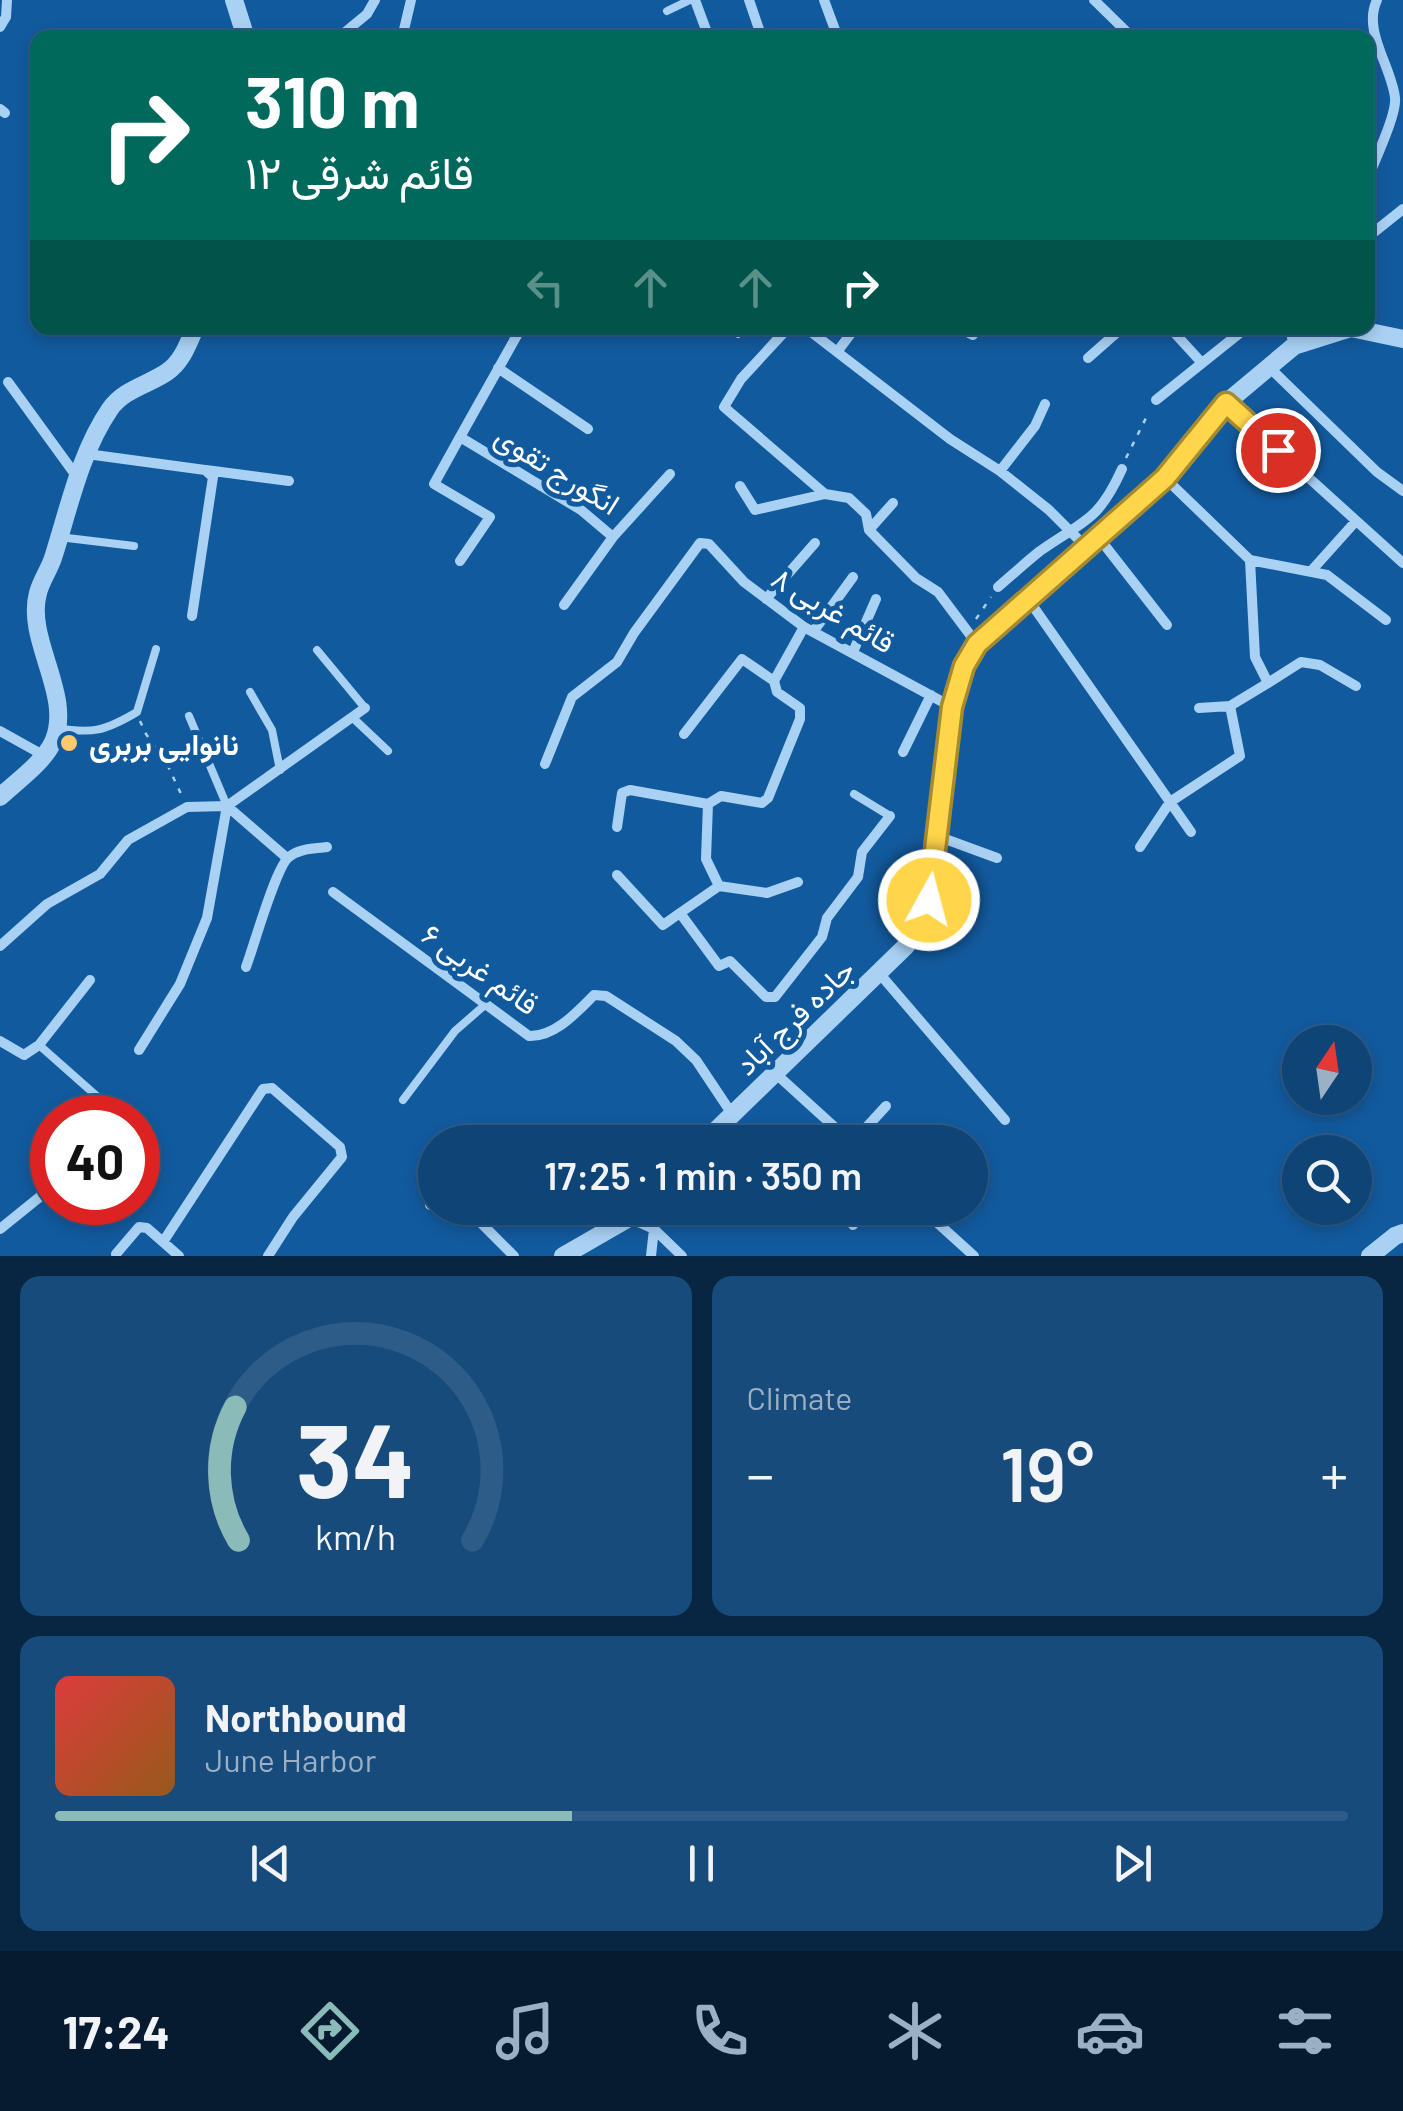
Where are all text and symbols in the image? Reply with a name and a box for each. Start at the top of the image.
text: 310 m [245,58,420,142]
icon: right [80,70,210,200]
text: قائم شرقی ۱۲ [245,144,474,198]
icon: left [518,260,573,315]
icon: ahead [623,260,678,315]
icon: ahead [728,260,783,315]
icon: right [833,260,888,315]
pin [1236,408,1321,493]
street label: انگورج تقوی [487,417,627,525]
icon: arrive [1251,423,1306,478]
street label: قائم غربی ۸ [764,558,902,662]
place label: نانوایی بربری [89,725,239,763]
marker: نانوایی بربری [58,732,80,754]
position arrow [877,848,981,952]
street label: قائم غربی ۶ [414,915,546,1024]
street label: جاده فرج آباد [727,950,864,1085]
north arrow [1282,1025,1372,1115]
map controls [1282,1025,1372,1225]
speed limit sign: 40 [30,1095,160,1225]
button: search [1282,1135,1372,1225]
text: 17:25 · 1 min · 350 m [544,1152,862,1198]
text: Climate [747,1378,852,1416]
text: 34 [296,1394,415,1519]
text: 19° [1000,1427,1094,1517]
text: − [747,1440,774,1506]
text: + [1320,1440,1348,1506]
text: km/h [315,1514,396,1557]
text: Northbound [205,1694,407,1740]
text: June Harbor [205,1740,376,1778]
icon: previous [243,1836,298,1891]
icon: pause [674,1836,729,1891]
icon: next [1105,1836,1160,1891]
icon: directions [295,1996,365,2066]
icon: music [490,1996,560,2066]
icon: phone [685,1996,755,2066]
icon: climate [880,1996,950,2066]
icon: car [1075,1996,1145,2066]
icon: filters [1270,1996,1340,2066]
text: 17:24 [63,2004,170,2058]

